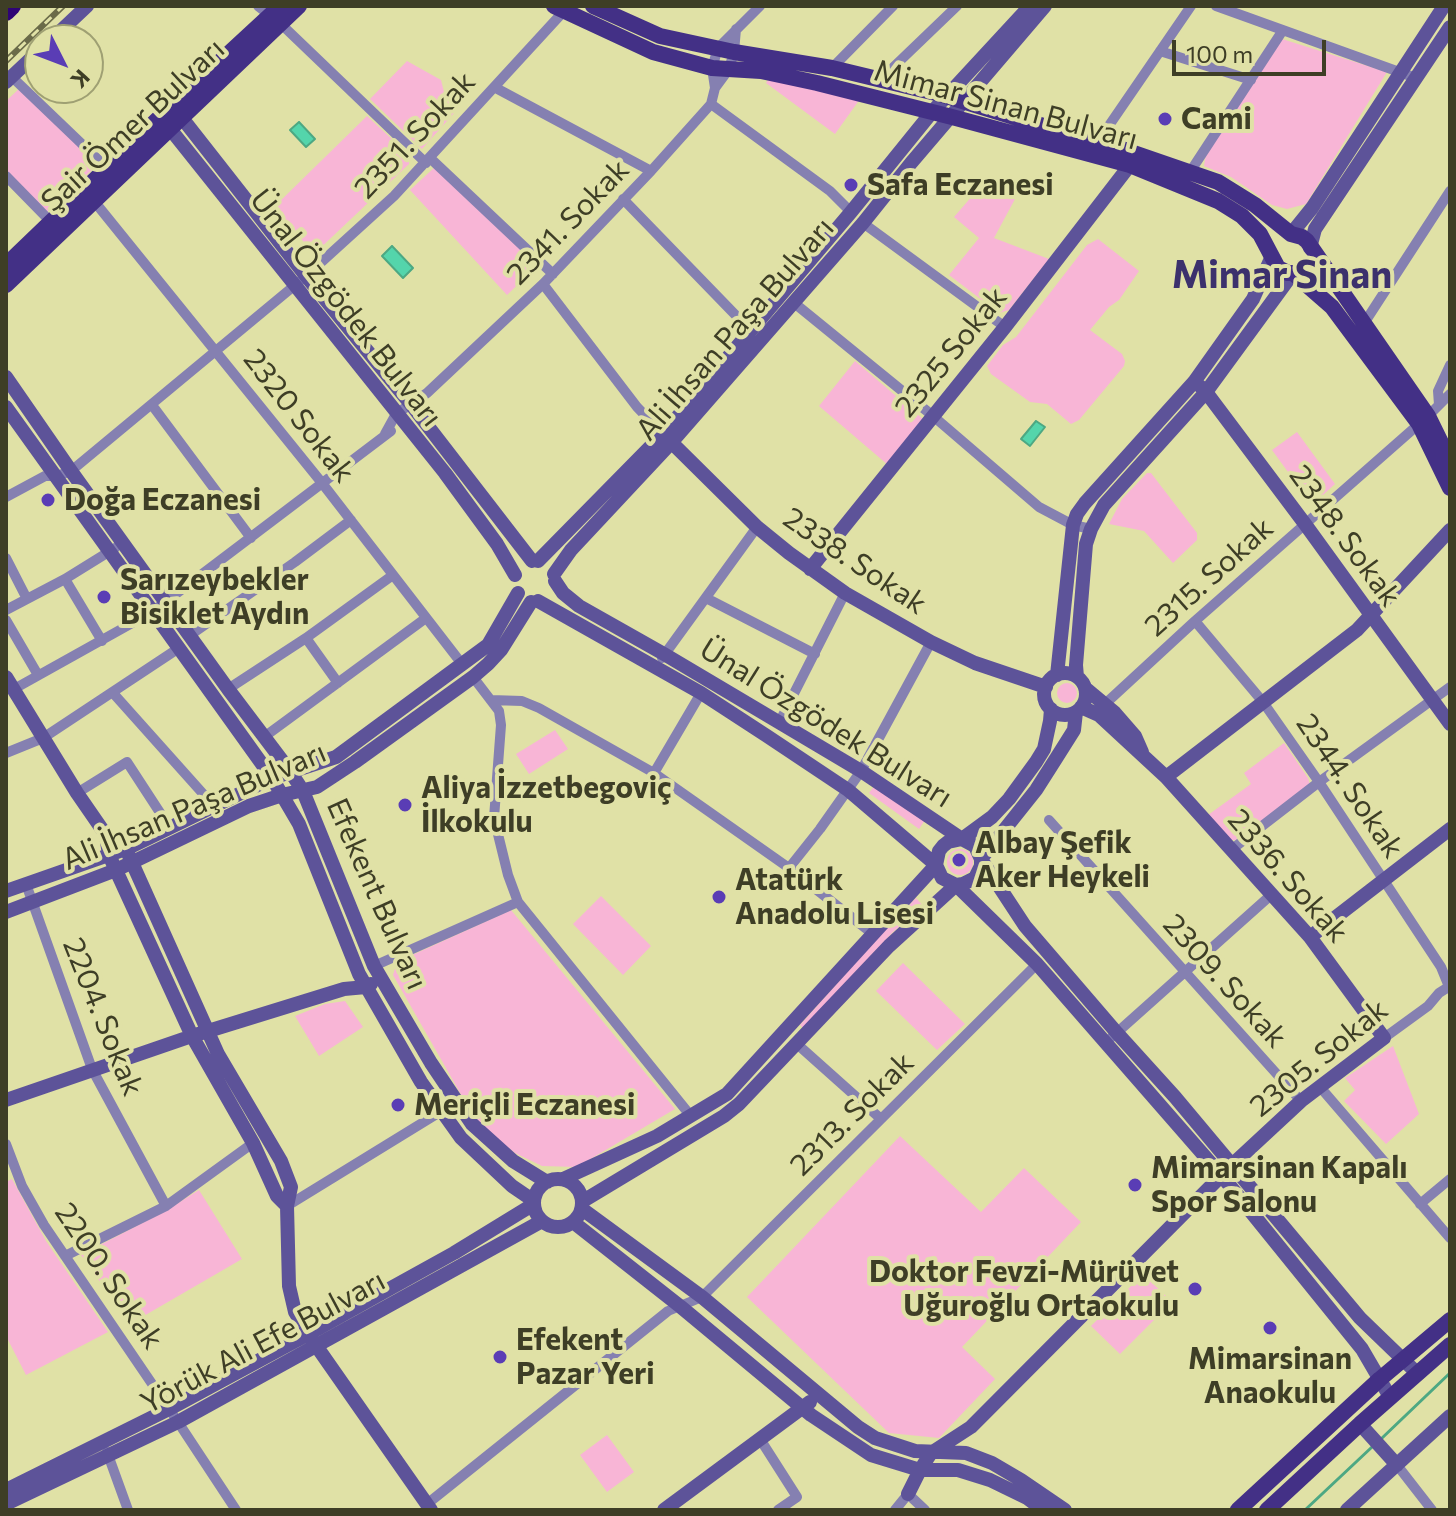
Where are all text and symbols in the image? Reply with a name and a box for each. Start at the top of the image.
north arrow [24,24,104,104]
scale bar [1176,24,1330,74]
street label: Şair Ömer Bulvarı [34,31,232,219]
text: 100 m [1186,39,1253,68]
street label: Mimar Sinan Bulvarı [870,52,1142,158]
text: K [66,64,96,94]
street label: 2351. Sokak [347,64,483,206]
place label: Cami [1181,101,1252,137]
marker: Cami [1156,110,1174,128]
street label: 2341. Sokak [499,152,637,292]
place label: Safa Eczanesi [867,167,1054,203]
marker: Safa Eczanesi [842,176,860,194]
street label: Ünal Özgödek Bulvarı [242,182,450,434]
street label: Ali İhsan Paşa Bulvarı [628,210,842,448]
district label: Mimar Sinan [1172,252,1392,298]
street label: 2325 Sokak [888,280,1014,424]
street label: 2320 Sokak [236,342,362,490]
street label: 2348. Sokak [1282,458,1408,614]
place label: Doğa Eczanesi [64,482,261,518]
marker: Doğa Eczanesi [39,491,57,509]
street label: 2338. Sokak [777,500,933,622]
street label: 2315. Sokak [1138,510,1280,644]
place label: Sarızeybekler Bisiklet Aydın [120,562,309,632]
marker: Sarızeybekler Bisiklet Aydın [95,588,113,606]
street label: Ünal Özgödek Bulvarı [693,631,959,815]
street label: 2344. Sokak [1289,707,1411,865]
street label: Ali İhsan Paşa Bulvarı [57,734,331,878]
place label: Aliya İzzetbegoviç İlkokulu [421,770,672,840]
street label: Efekent Bulvarı [319,793,435,995]
marker: Aliya İzzetbegoviç İlkokulu [396,796,414,814]
street label: 2336. Sokak [1220,802,1356,950]
place label: Albay Şefik Aker Heykeli [975,825,1150,896]
marker: Albay Şefik Aker Heykeli [950,851,968,869]
place label: Atatürk Anadolu Lisesi [735,862,934,932]
marker: Atatürk Anadolu Lisesi [710,888,728,906]
street label: 2309. Sokak [1156,907,1294,1055]
street label: 2204. Sokak [55,933,151,1101]
street label: 2305. Sokak [1243,992,1395,1124]
street label: 2313. Sokak [783,1045,921,1183]
place label: Meriçli Eczanesi [414,1087,635,1123]
marker: Meriçli Eczanesi [389,1096,407,1114]
place label: Mimarsinan Kapalı Spor Salonu [1151,1150,1408,1220]
marker: Mimarsinan Kapalı Spor Salonu [1126,1176,1144,1194]
street label: 2200. Sokak [47,1196,171,1356]
place label: Doktor Fevzi-Mürüvet Uğuroğlu Ortaokulu [869,1254,1179,1324]
street label: Yörük Ali Efe Bulvarı [135,1262,391,1422]
marker: Doktor Fevzi-Mürüvet Uğuroğlu Ortaokulu [1186,1280,1204,1298]
marker: Mimarsinan Anaokulu [1261,1319,1279,1337]
place label: Efekent Pazar Yeri [516,1322,655,1392]
place label: Mimarsinan Anaokulu [1188,1341,1352,1412]
marker: Efekent Pazar Yeri [491,1348,509,1366]

